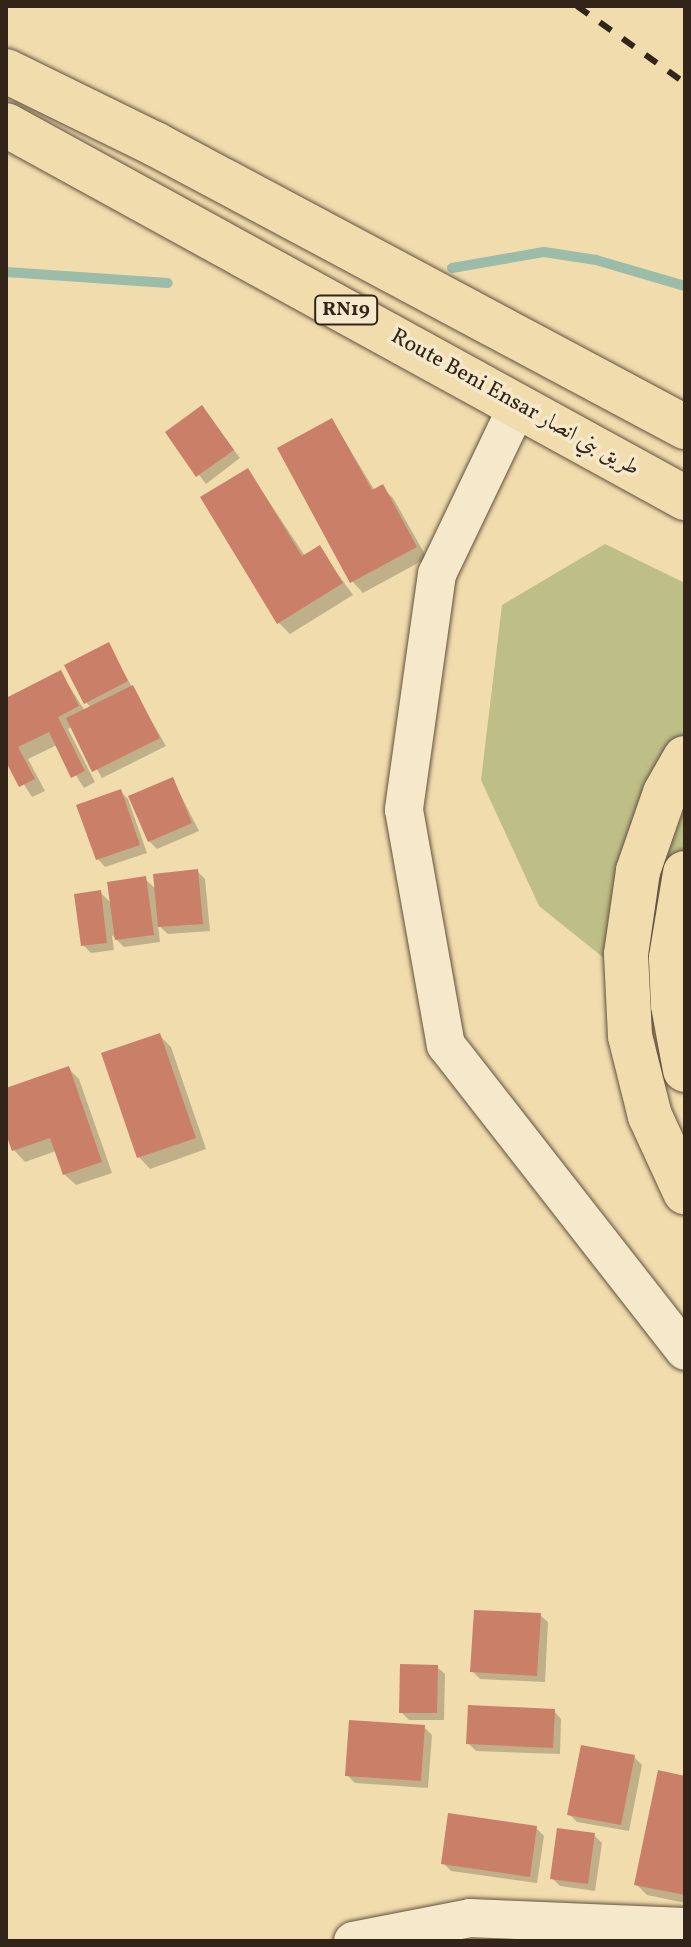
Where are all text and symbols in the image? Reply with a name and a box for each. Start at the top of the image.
road number: RN19 [314,294,378,326]
street label: Route Beni Ensar طريق بني انصار [386,324,644,482]

